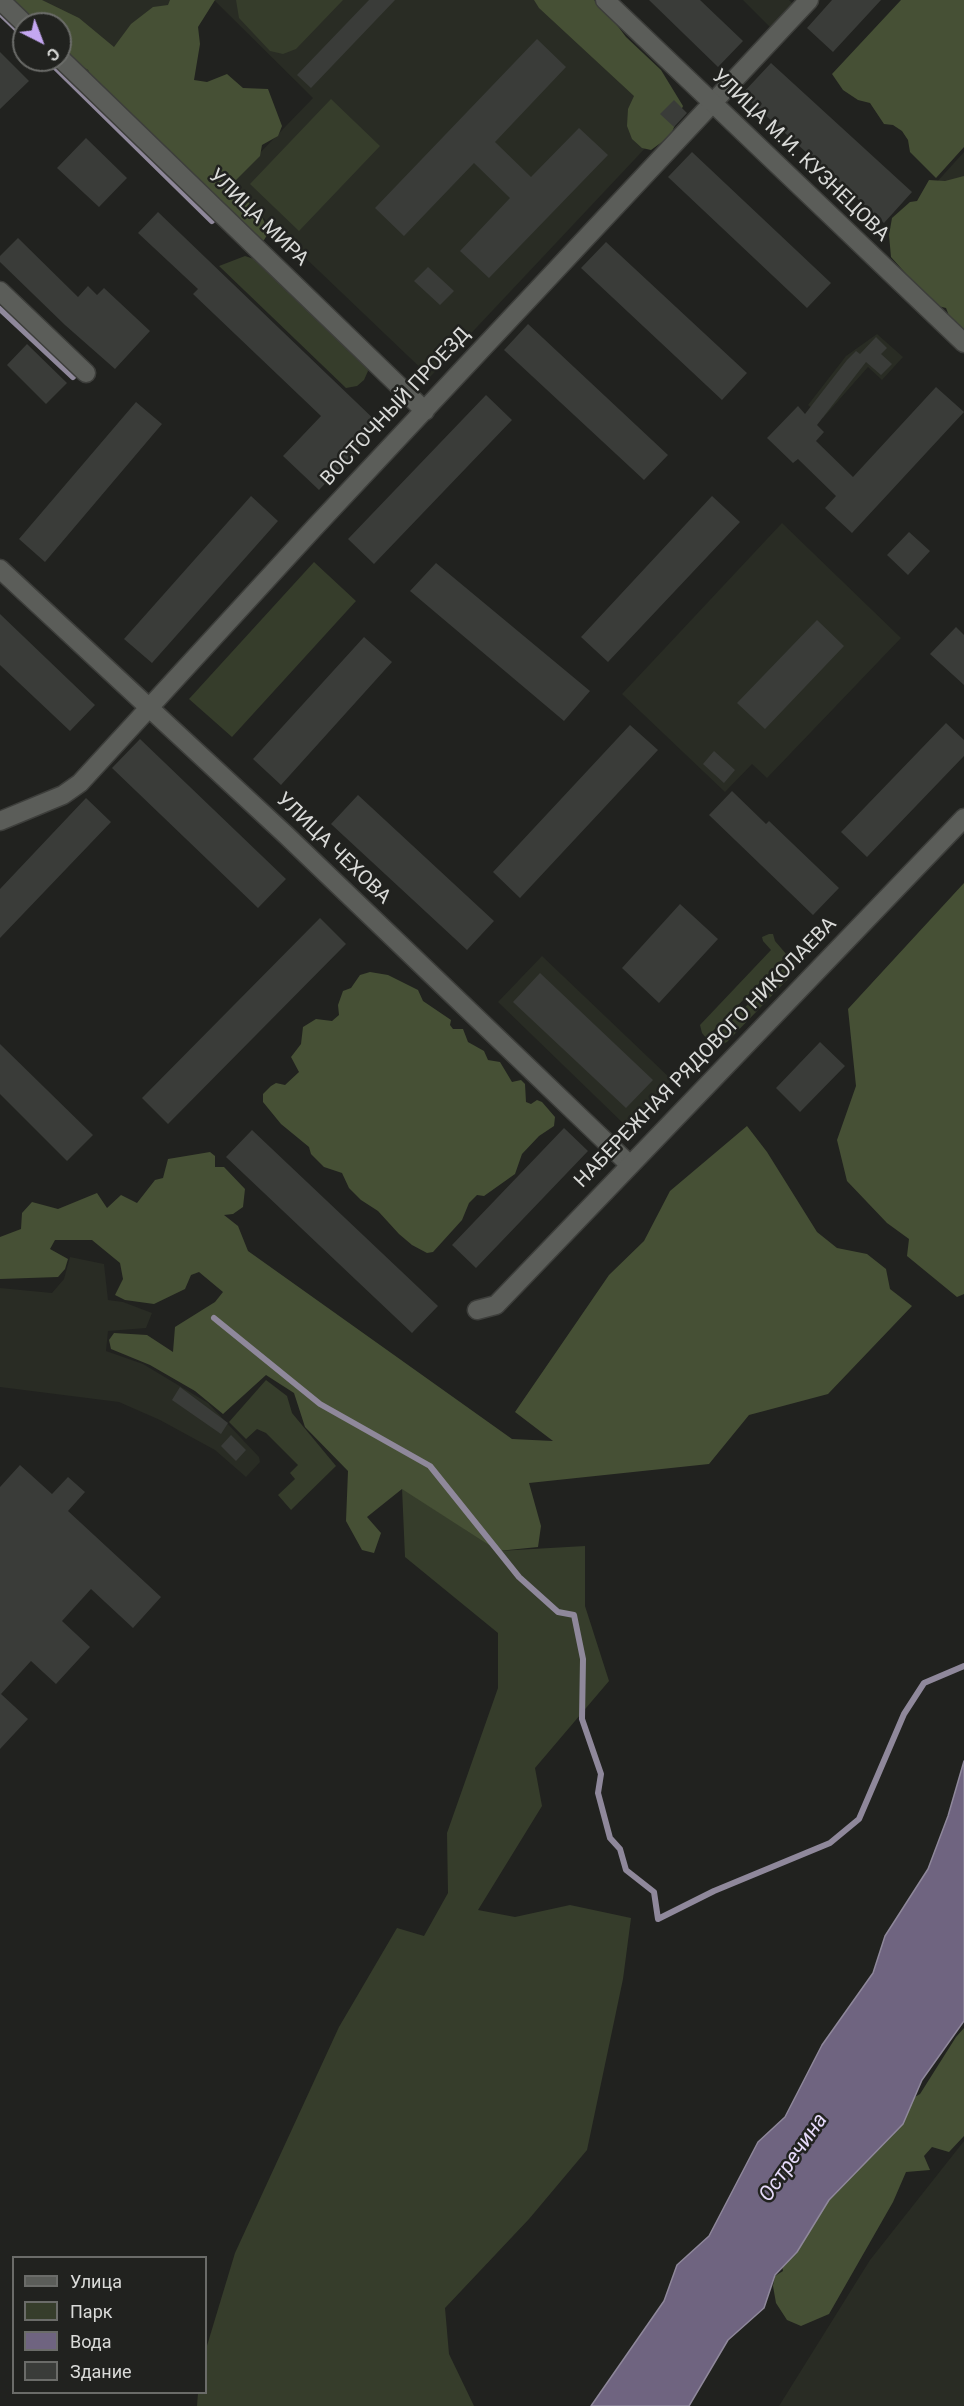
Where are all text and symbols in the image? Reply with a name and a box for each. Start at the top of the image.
north arrow [12,12,72,72]
text: С [43,44,63,65]
street label: УЛИЦА М.И. КУЗНЕЦОВА [706,65,894,247]
street label: УЛИЦА МИРА [203,164,313,272]
street label: ВОСТОЧНЫЙ ПРОЕЗД [316,323,476,491]
street label: УЛИЦА ЧЕХОВА [271,788,395,910]
street label: НАБЕРЕЖНАЯ РЯДОВОГО НИКОЛАЕВА [570,913,842,1193]
water label: Остречина [754,2109,834,2207]
legend [12,2256,207,2394]
text: Улица [70,2271,122,2292]
text: Парк [70,2301,112,2322]
text: Вода [70,2331,112,2352]
text: Здание [70,2361,132,2382]

